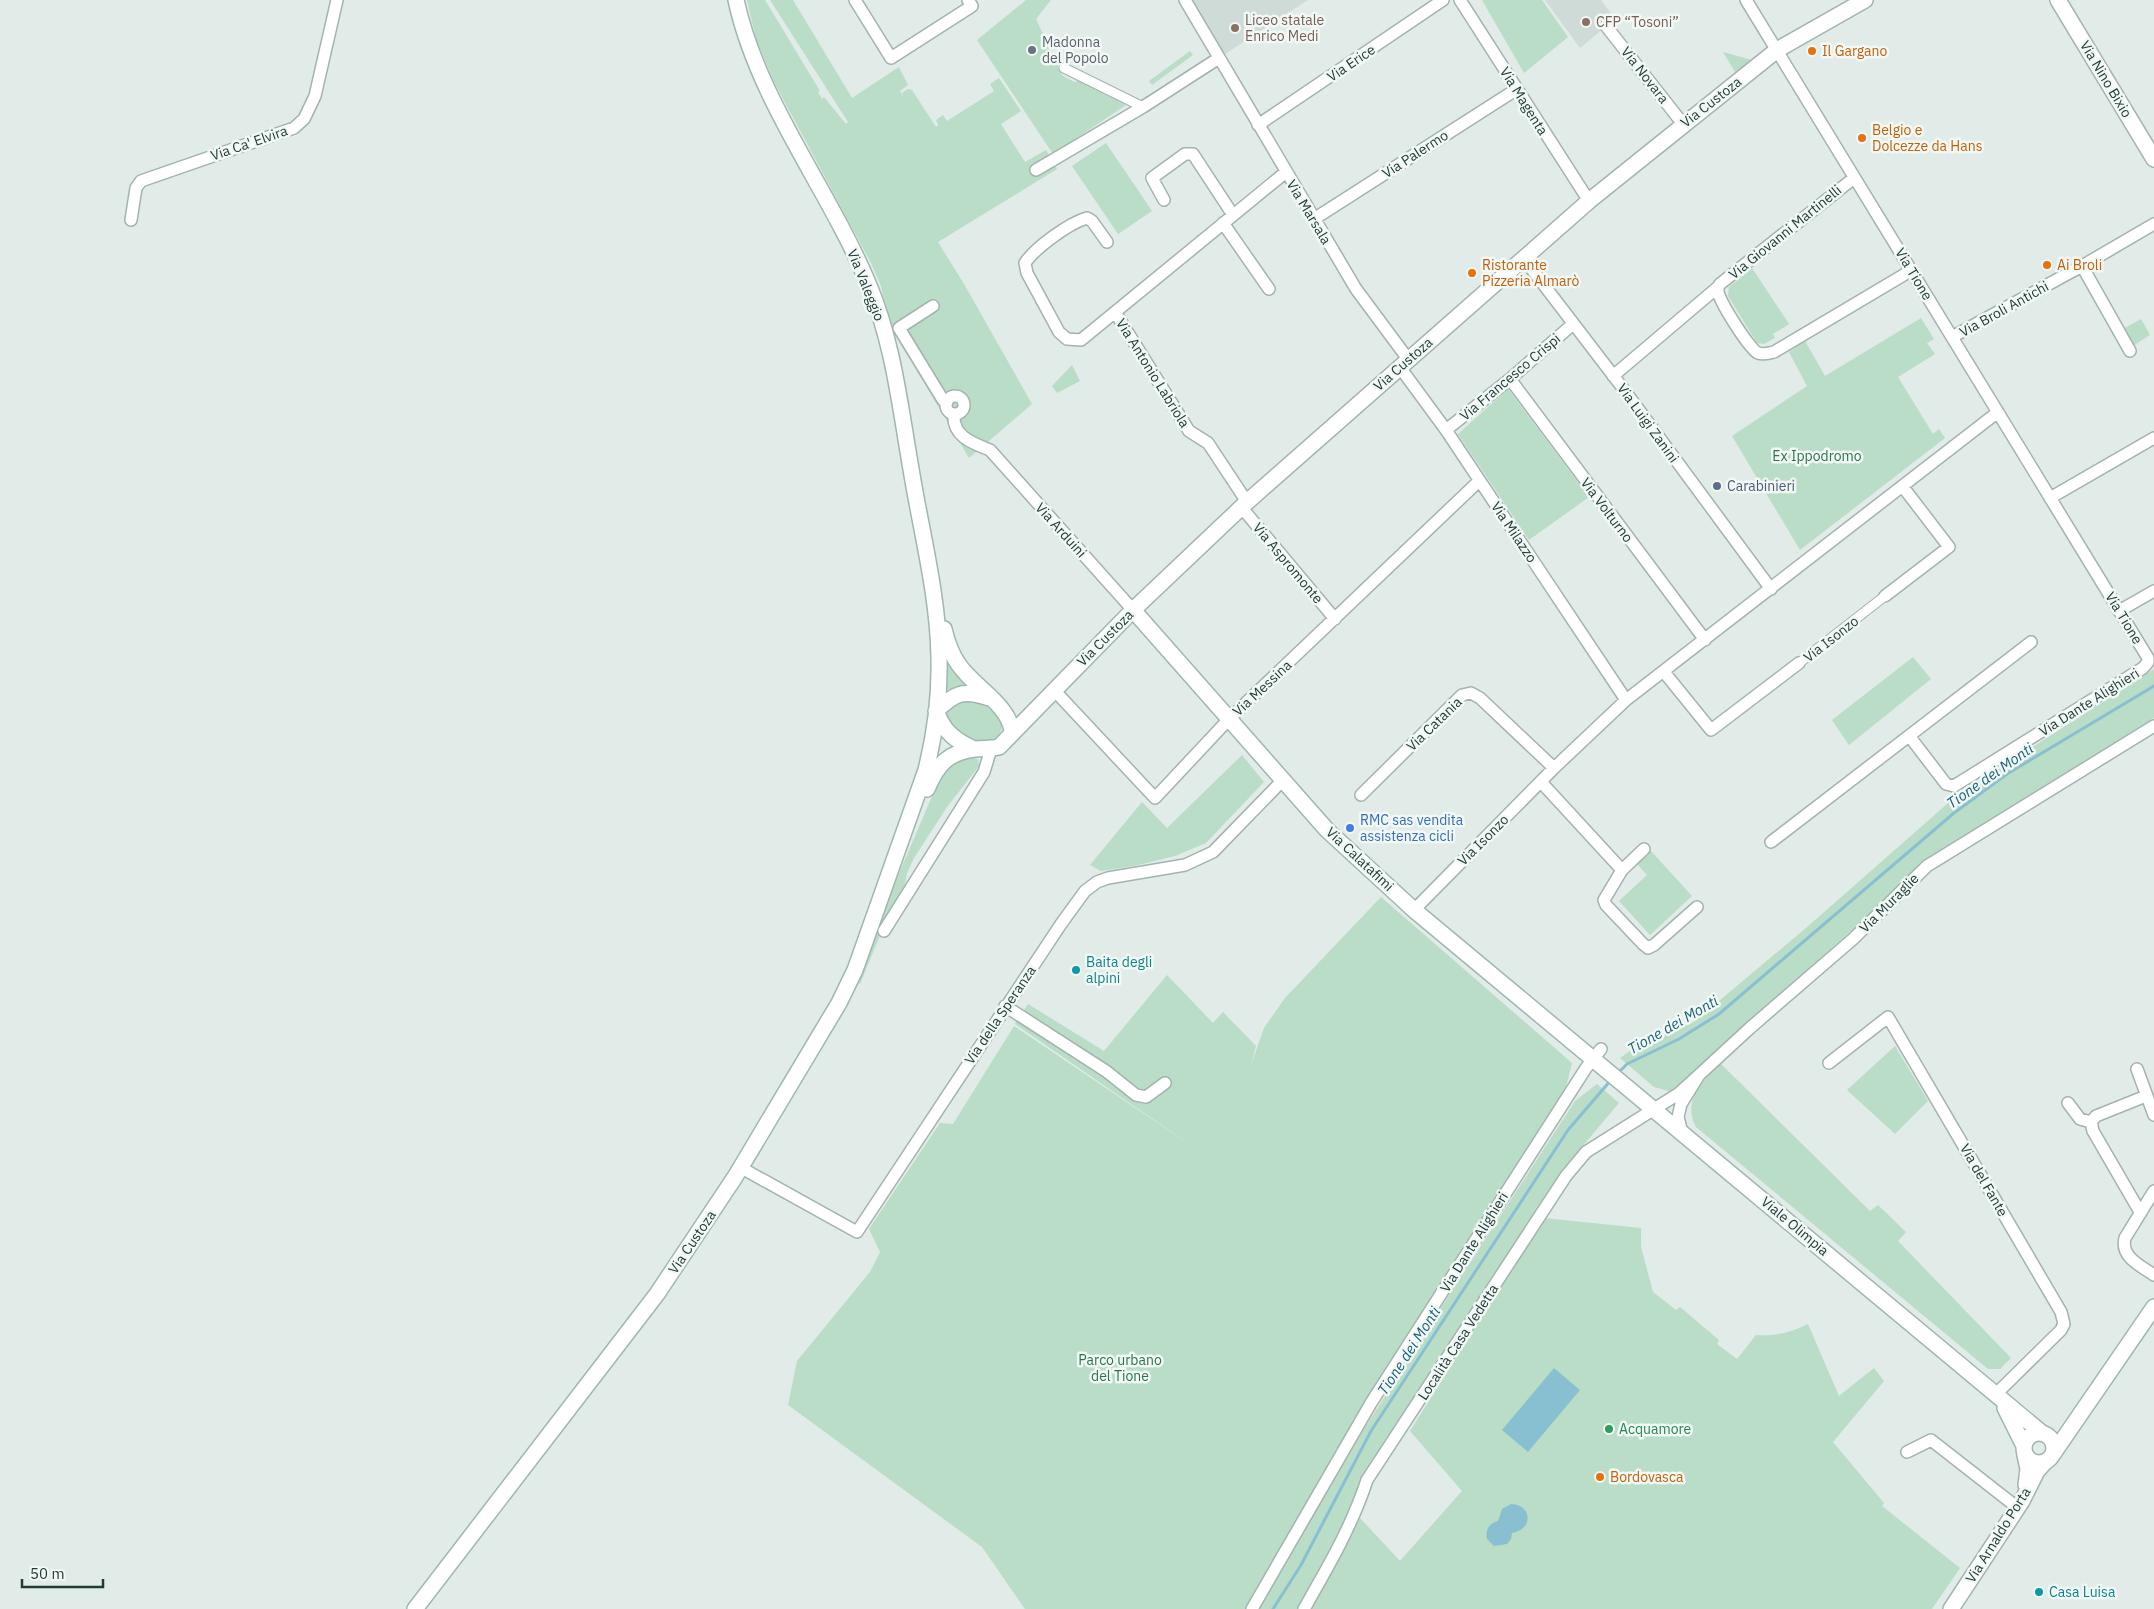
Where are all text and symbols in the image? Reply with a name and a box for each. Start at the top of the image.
place label: Liceo statale Enrico Medi [1245,11,1325,45]
place label: CFP “Tosoni” [1596,13,1679,31]
marker: CFP “Tosoni” [1580,16,1592,28]
marker: Liceo statale Enrico Medi [1229,22,1241,34]
place label: Madonna del Popolo [1042,33,1109,67]
street label: Via Nino Bixio [2076,37,2136,121]
street label: Via Erice [1323,40,1379,86]
place label: Il Gargano [1822,42,1888,60]
street label: Via Novara [1617,43,1673,107]
marker: Madonna del Popolo [1026,44,1038,56]
marker: Il Gargano [1806,45,1818,57]
street label: Via Magenta [1496,64,1552,139]
street label: Via Custoza [1677,72,1746,131]
street label: Via Ca' Elvira [208,121,290,165]
place label: Belgio e Dolcezze da Hans [1872,121,1983,155]
street label: Via Palermo [1379,126,1452,182]
marker: Belgio e Dolcezze da Hans [1856,132,1868,144]
street label: Via Marsala [1283,176,1336,248]
street label: Via Giovanni Martinelli [1725,181,1845,283]
street label: Via Tione [1891,245,1937,304]
street label: Via Valeggio [843,246,889,324]
place label: Ristorante Pizzeria Almarò [1482,256,1579,290]
place label: Ai Broli [2057,256,2102,274]
marker: Ai Broli [2041,259,2053,271]
marker: Ristorante Pizzeria Almarò [1466,267,1478,279]
street label: Via Broli Antichi [1956,277,2052,341]
street label: Via Antonio Labriola [1112,315,1194,431]
street label: Via Francesco Crispi [1456,330,1564,424]
street label: Via Custoza [1370,333,1437,395]
street label: Via Luigi Zanini [1613,380,1683,466]
park label: Ex Ippodromo [1772,447,1862,465]
street label: Via Volturno [1577,474,1637,546]
place label: Carabinieri [1727,477,1795,495]
marker: Carabinieri [1711,480,1723,492]
street label: Via Milazzo [1487,498,1541,566]
street label: Via Arduini [1032,499,1090,561]
street label: Via Aspromonte [1249,519,1327,607]
street label: Via Tione [2101,589,2147,648]
street label: Via Custoza [1073,606,1137,670]
street label: Via Isonzo [1800,612,1862,666]
street label: Via Messina [1229,656,1296,720]
street label: Via Dante Alighieri [2035,664,2143,740]
street label: Via Catania [1402,693,1466,755]
water label: Tione dei Monti [1943,739,2037,812]
street label: Via Isonzo [1454,810,1513,869]
place label: RMC sas vendita assistenza cicli [1360,811,1464,845]
marker: RMC sas vendita assistenza cicli [1344,822,1356,834]
street label: Via Calatafimi [1322,823,1398,895]
street label: Via Muraglie [1855,869,1923,937]
place label: Baita degli alpini [1086,953,1152,987]
street label: Via della Speranza [960,962,1040,1068]
marker: Baita degli alpini [1070,964,1082,976]
water label: Tione dei Monti [1624,991,1721,1058]
street label: Via del Fante [1956,1140,2012,1220]
street label: Via Dante Alighieri [1436,1188,1512,1296]
street label: Viale Olimpia [1757,1192,1833,1260]
street label: Via Custoza [664,1206,720,1277]
street label: Località Casa Vedetta [1414,1280,1503,1403]
water label: Tione dei Monti [1373,1303,1444,1398]
park label: Parco urbano del Tione [1078,1351,1162,1385]
place label: Acquamore [1619,1420,1692,1438]
marker: Acquamore [1603,1423,1615,1435]
place label: Bordovasca [1610,1468,1684,1486]
marker: Bordovasca [1594,1471,1606,1483]
street label: Via Arnaldo Porta [1961,1484,2035,1586]
scale bar [22,1556,104,1588]
text: 50 m [30,1564,65,1583]
place label: Casa Luisa [2049,1583,2116,1601]
marker: Casa Luisa [2033,1586,2045,1598]

